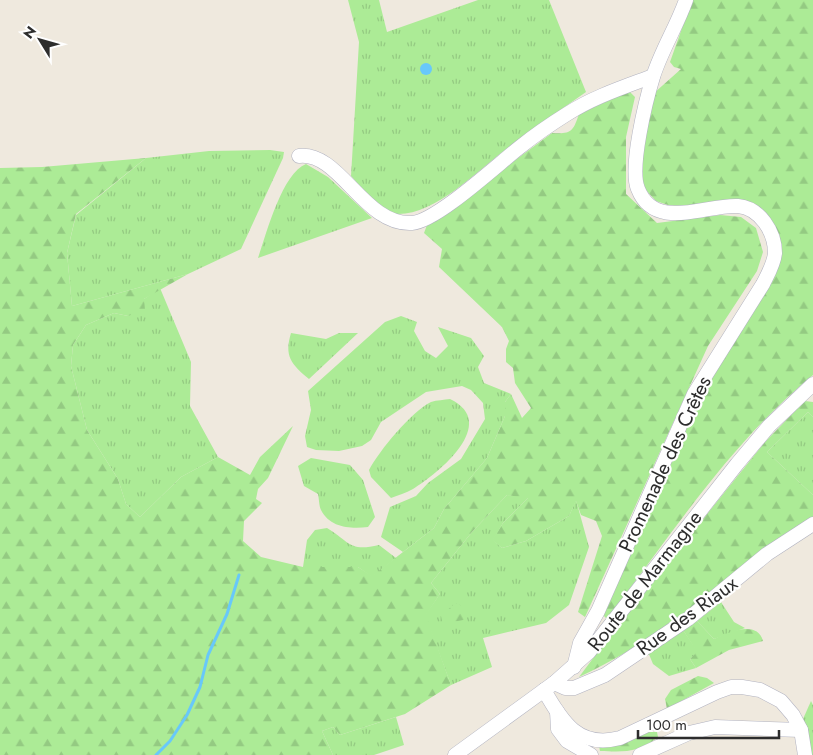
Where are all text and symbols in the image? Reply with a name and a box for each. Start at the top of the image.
north arrow [15,15,65,65]
text: N [18,22,41,43]
street label: Promenade des Crêtes [611,371,719,557]
street label: Route de Marmagne [581,504,709,658]
street label: Rue des Riaux [630,569,744,663]
scale bar [638,708,779,740]
text: 100 m [646,714,687,736]

